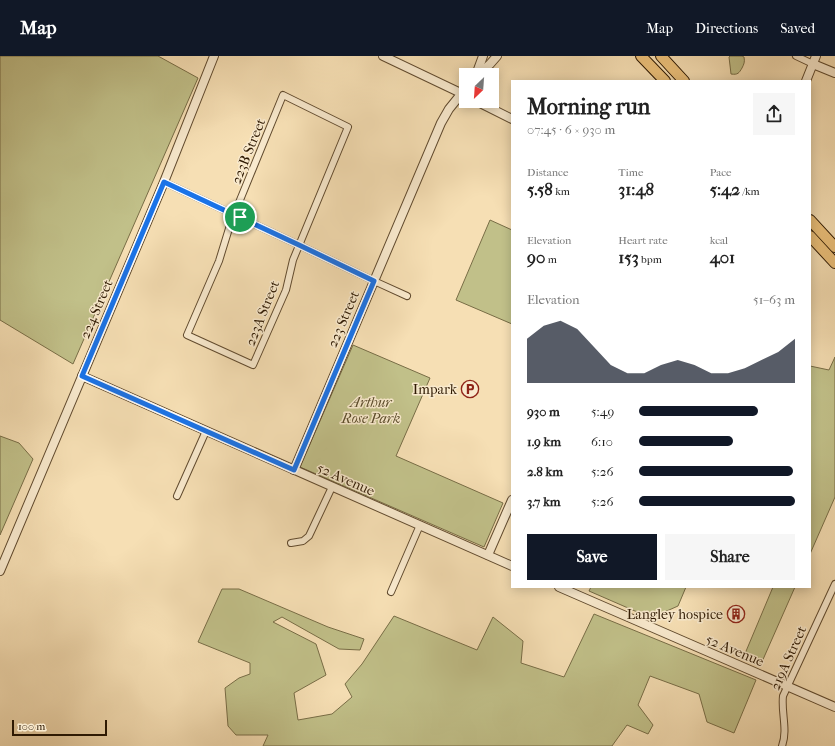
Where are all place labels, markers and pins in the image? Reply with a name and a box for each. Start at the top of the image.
pin [223,200,257,234]
parking icon: Impark [460,379,480,399]
place label: Impark [413,381,458,398]
building icon: Langley hospice [726,604,746,624]
place label: Langley hospice [627,606,723,623]

